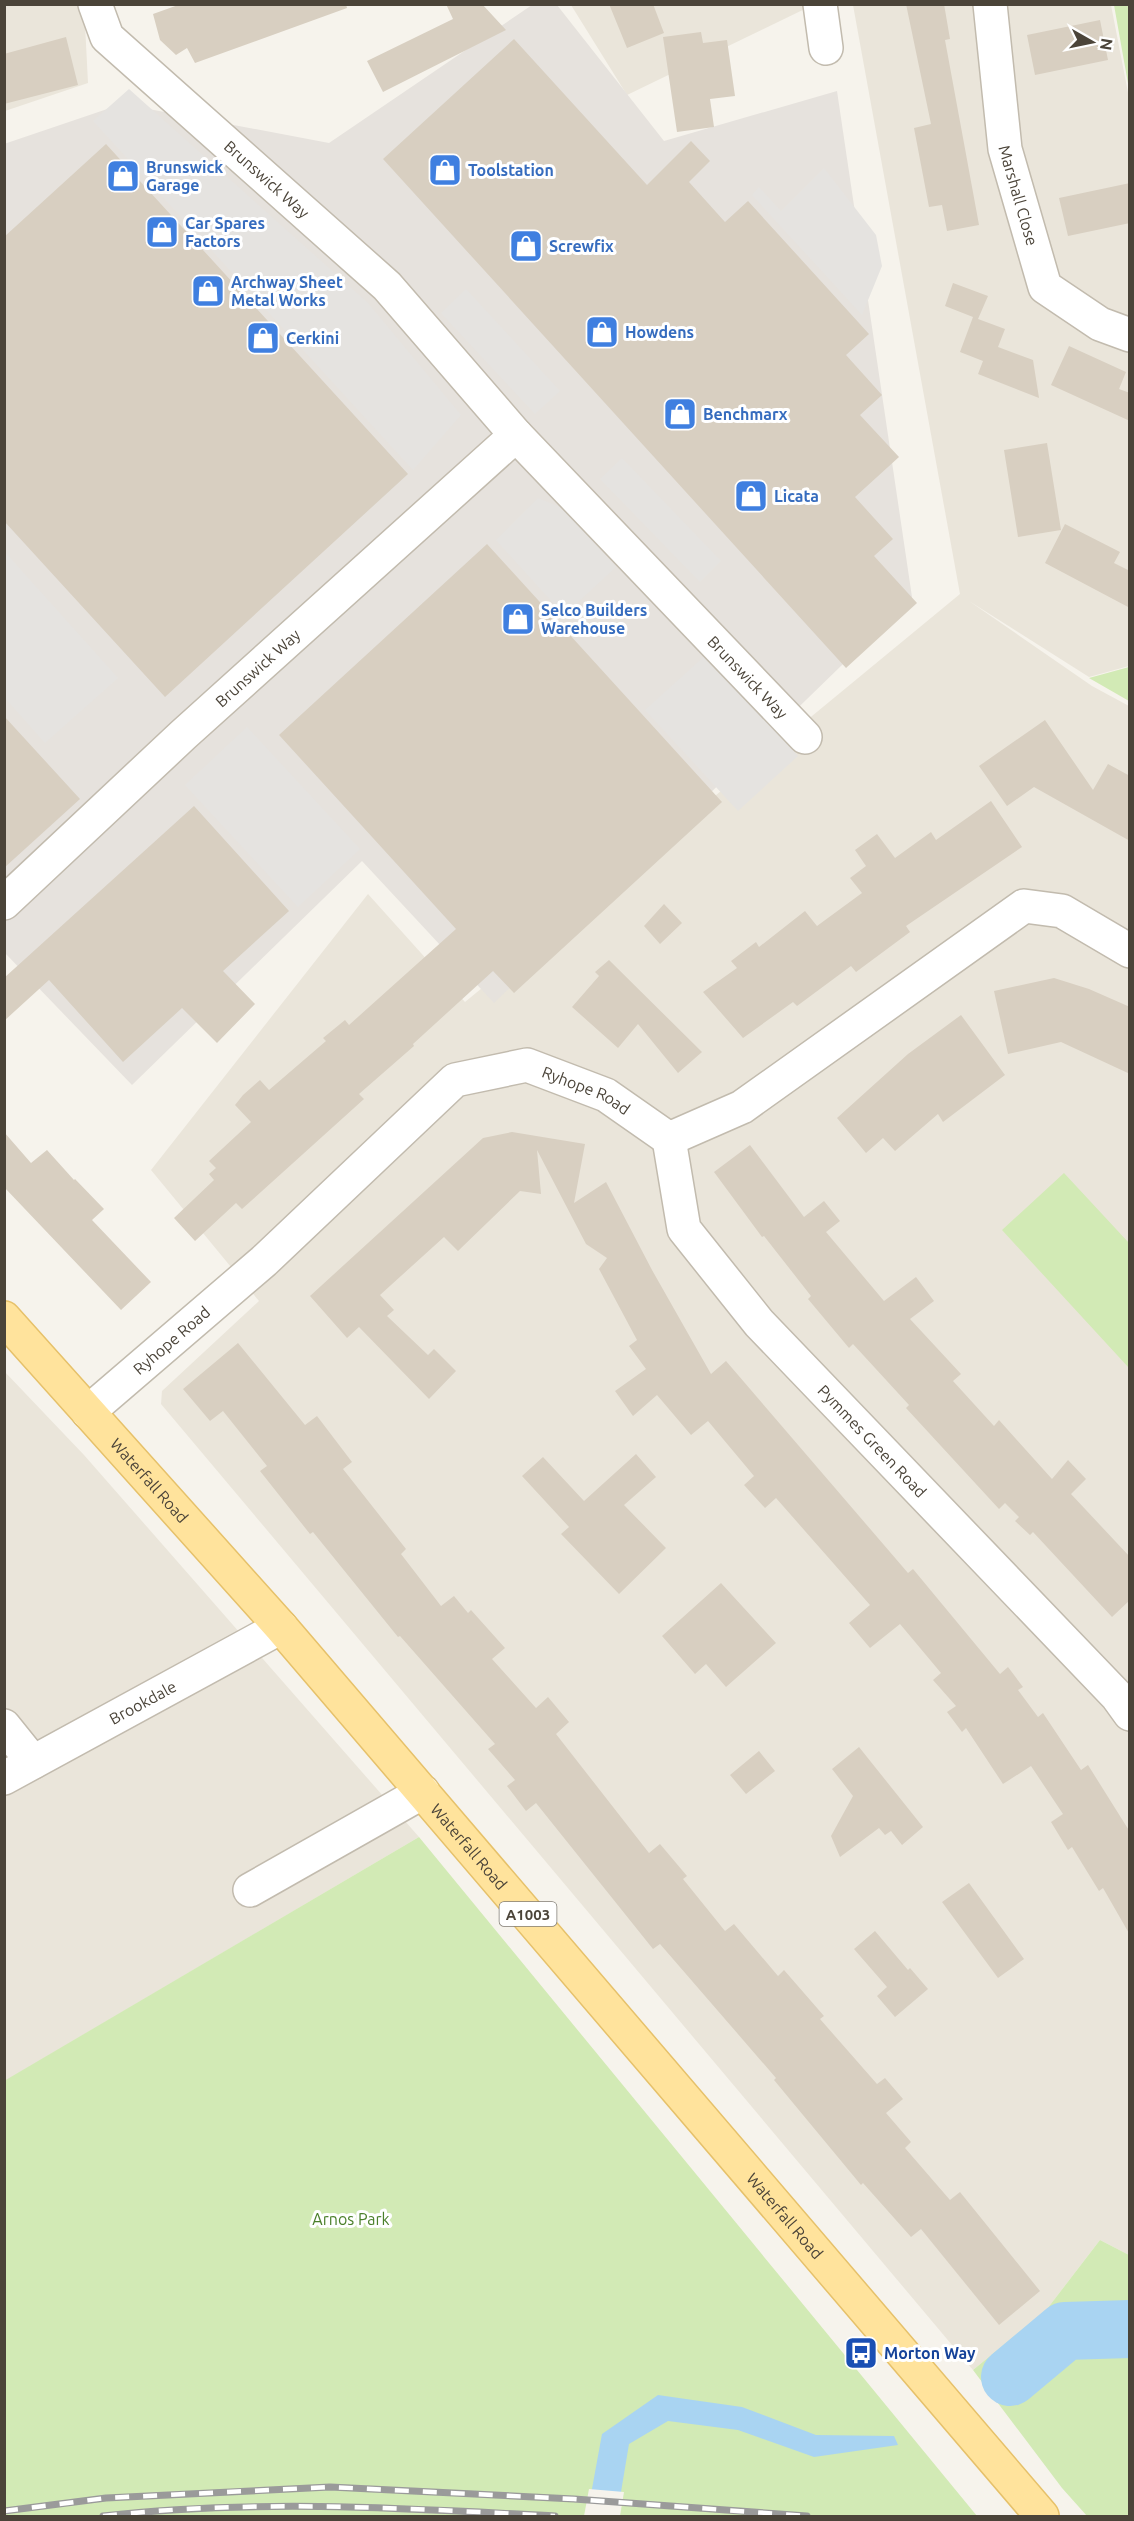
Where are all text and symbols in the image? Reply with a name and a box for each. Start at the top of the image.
north arrow [1062,12,1122,72]
text: N [1097,37,1117,52]
street label: Brunswick Way [221,137,313,222]
street label: Marshall Close [995,143,1042,248]
shop icon: Toolstation [427,152,463,188]
shop icon: Brunswick Garage [105,158,141,194]
place label: Brunswick Garage [146,158,223,194]
place label: Toolstation [468,161,554,179]
shop icon: Car Spares Factors [144,214,180,250]
place label: Car Spares Factors [185,214,265,250]
shop icon: Screwfix [508,228,544,264]
place label: Screwfix [549,237,614,255]
shop icon: Archway Sheet Metal Works [190,273,226,309]
place label: Archway Sheet Metal Works [231,273,343,309]
shop icon: Howdens [584,314,620,350]
shop icon: Cerkini [245,320,281,356]
place label: Howdens [625,323,694,341]
place label: Cerkini [286,329,339,347]
shop icon: Benchmarx [662,396,698,432]
place label: Benchmarx [703,405,788,423]
shop icon: Licata [733,478,769,514]
place label: Licata [774,487,819,505]
shop icon: Selco Builders Warehouse [500,601,536,637]
place label: Selco Builders Warehouse [541,601,647,637]
street label: Brunswick Way [212,625,304,710]
street label: Brunswick Way [704,632,792,722]
street label: Ryhope Road [540,1063,634,1118]
street label: Ryhope Road [130,1303,213,1378]
street label: Pymmes Green Road [814,1381,930,1501]
street label: Waterfall Road [107,1434,192,1526]
street label: Brookdale [106,1677,179,1728]
street label: Waterfall Road [427,1800,511,1893]
road number: A1003 [500,1902,556,1926]
street label: Waterfall Road [743,2169,827,2262]
park label: Arnos Park [312,2210,390,2228]
bus stop icon: Morton Way [843,2335,879,2371]
place label: Morton Way [884,2344,976,2362]

